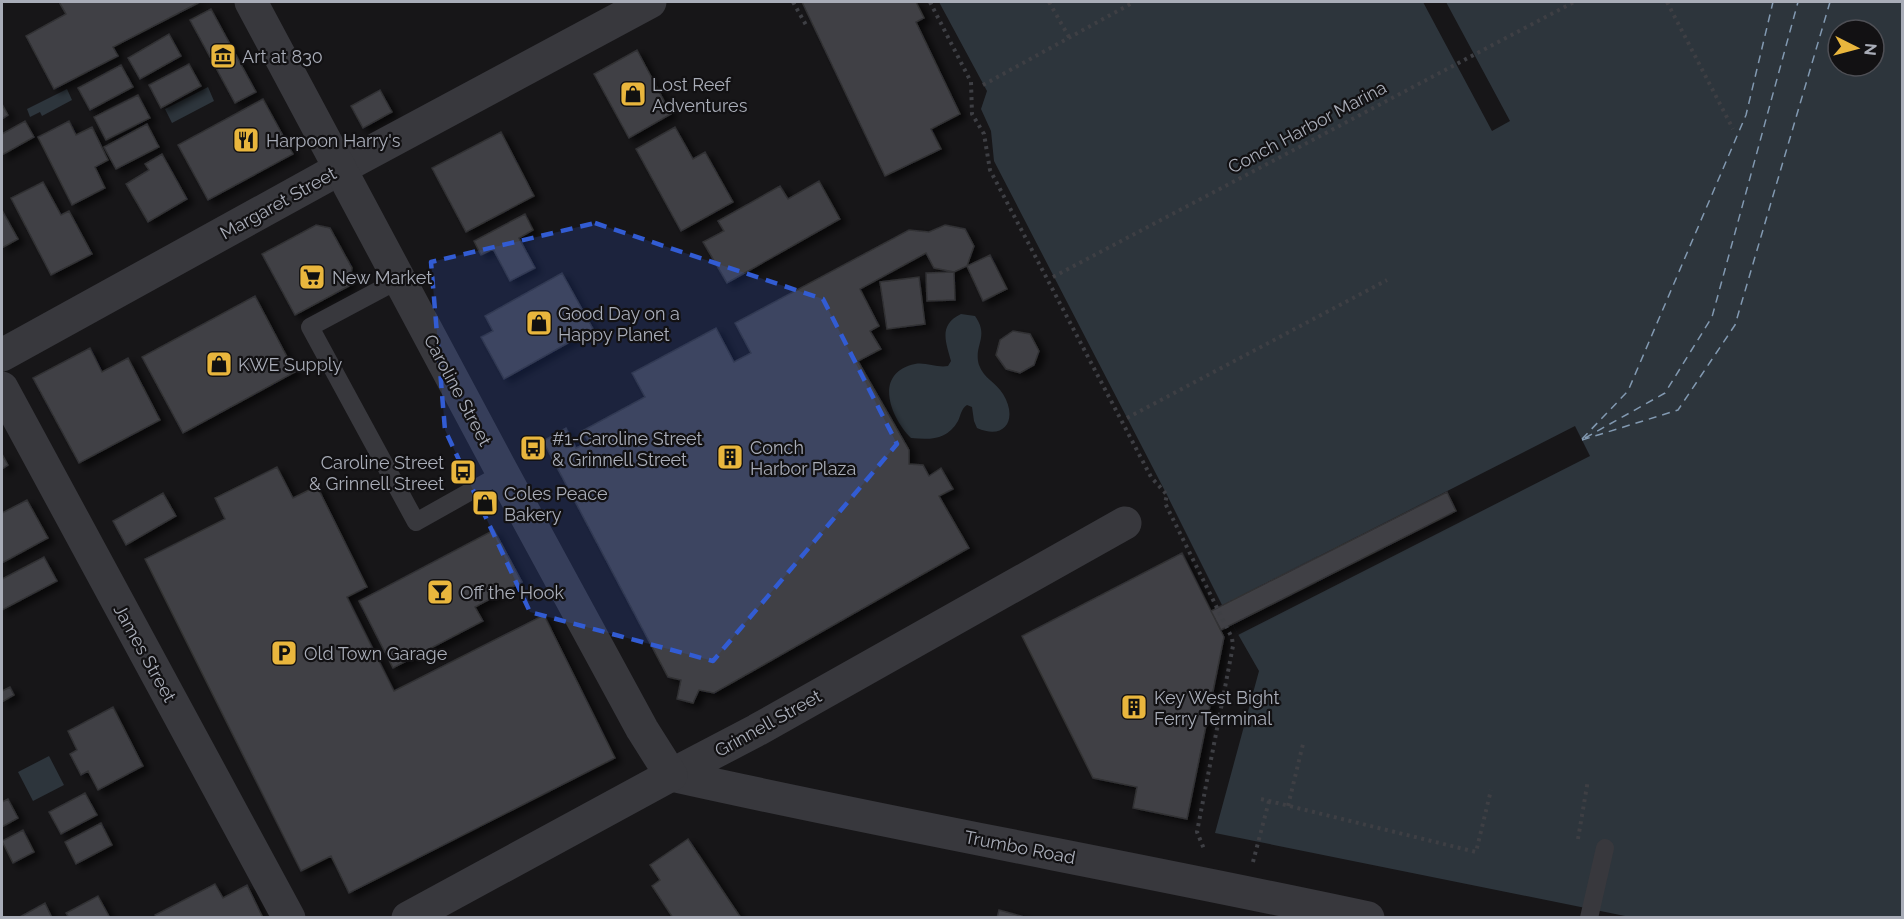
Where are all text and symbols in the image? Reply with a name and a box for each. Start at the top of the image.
north arrow [1826,18,1886,78]
museum icon: Art at 830 [208,41,238,71]
text: N [1860,42,1881,57]
place label: Art at 830 [242,46,323,67]
place label: Lost Reef Adventures [652,74,748,116]
street label: Conch Harbor Marina [1224,76,1390,178]
shop icon: Lost Reef Adventures [618,79,648,109]
restaurant icon: Harpoon Harry's [231,125,261,155]
place label: Harpoon Harry's [266,130,401,151]
street label: Margaret Street [216,162,340,244]
supermarket icon: New Market [297,262,327,292]
place label: New Market [332,267,432,288]
place label: Good Day on a Happy Planet [558,303,680,345]
shop icon: Good Day on a Happy Planet [524,308,554,338]
street label: Caroline Street [420,331,496,449]
shop icon: KWE Supply [204,349,234,379]
place label: KWE Supply [238,354,342,375]
place label: #1-Caroline Street & Grinnell Street [552,428,703,470]
bus stop icon: #1-Caroline Street & Grinnell Street [518,433,548,463]
place label: Conch Harbor Plaza [750,437,856,479]
building icon: Conch Harbor Plaza [715,442,745,472]
place label: Caroline Street & Grinnell Street [309,452,444,494]
bus stop icon: Caroline Street & Grinnell Street [448,457,478,487]
place label: Coles Peace Bakery [504,483,608,525]
shop icon: Coles Peace Bakery [470,488,500,518]
bar icon: Off the Hook [425,577,455,607]
place label: Off the Hook [460,582,564,603]
street label: James Street [109,600,181,706]
parking icon: Old Town Garage [269,638,299,668]
place label: Old Town Garage [304,643,448,664]
street label: Grinnell Street [711,685,825,761]
place label: Key West Bight Ferry Terminal [1154,687,1280,729]
building icon: Key West Bight Ferry Terminal [1119,692,1149,722]
street label: Trumbo Road [963,826,1077,868]

